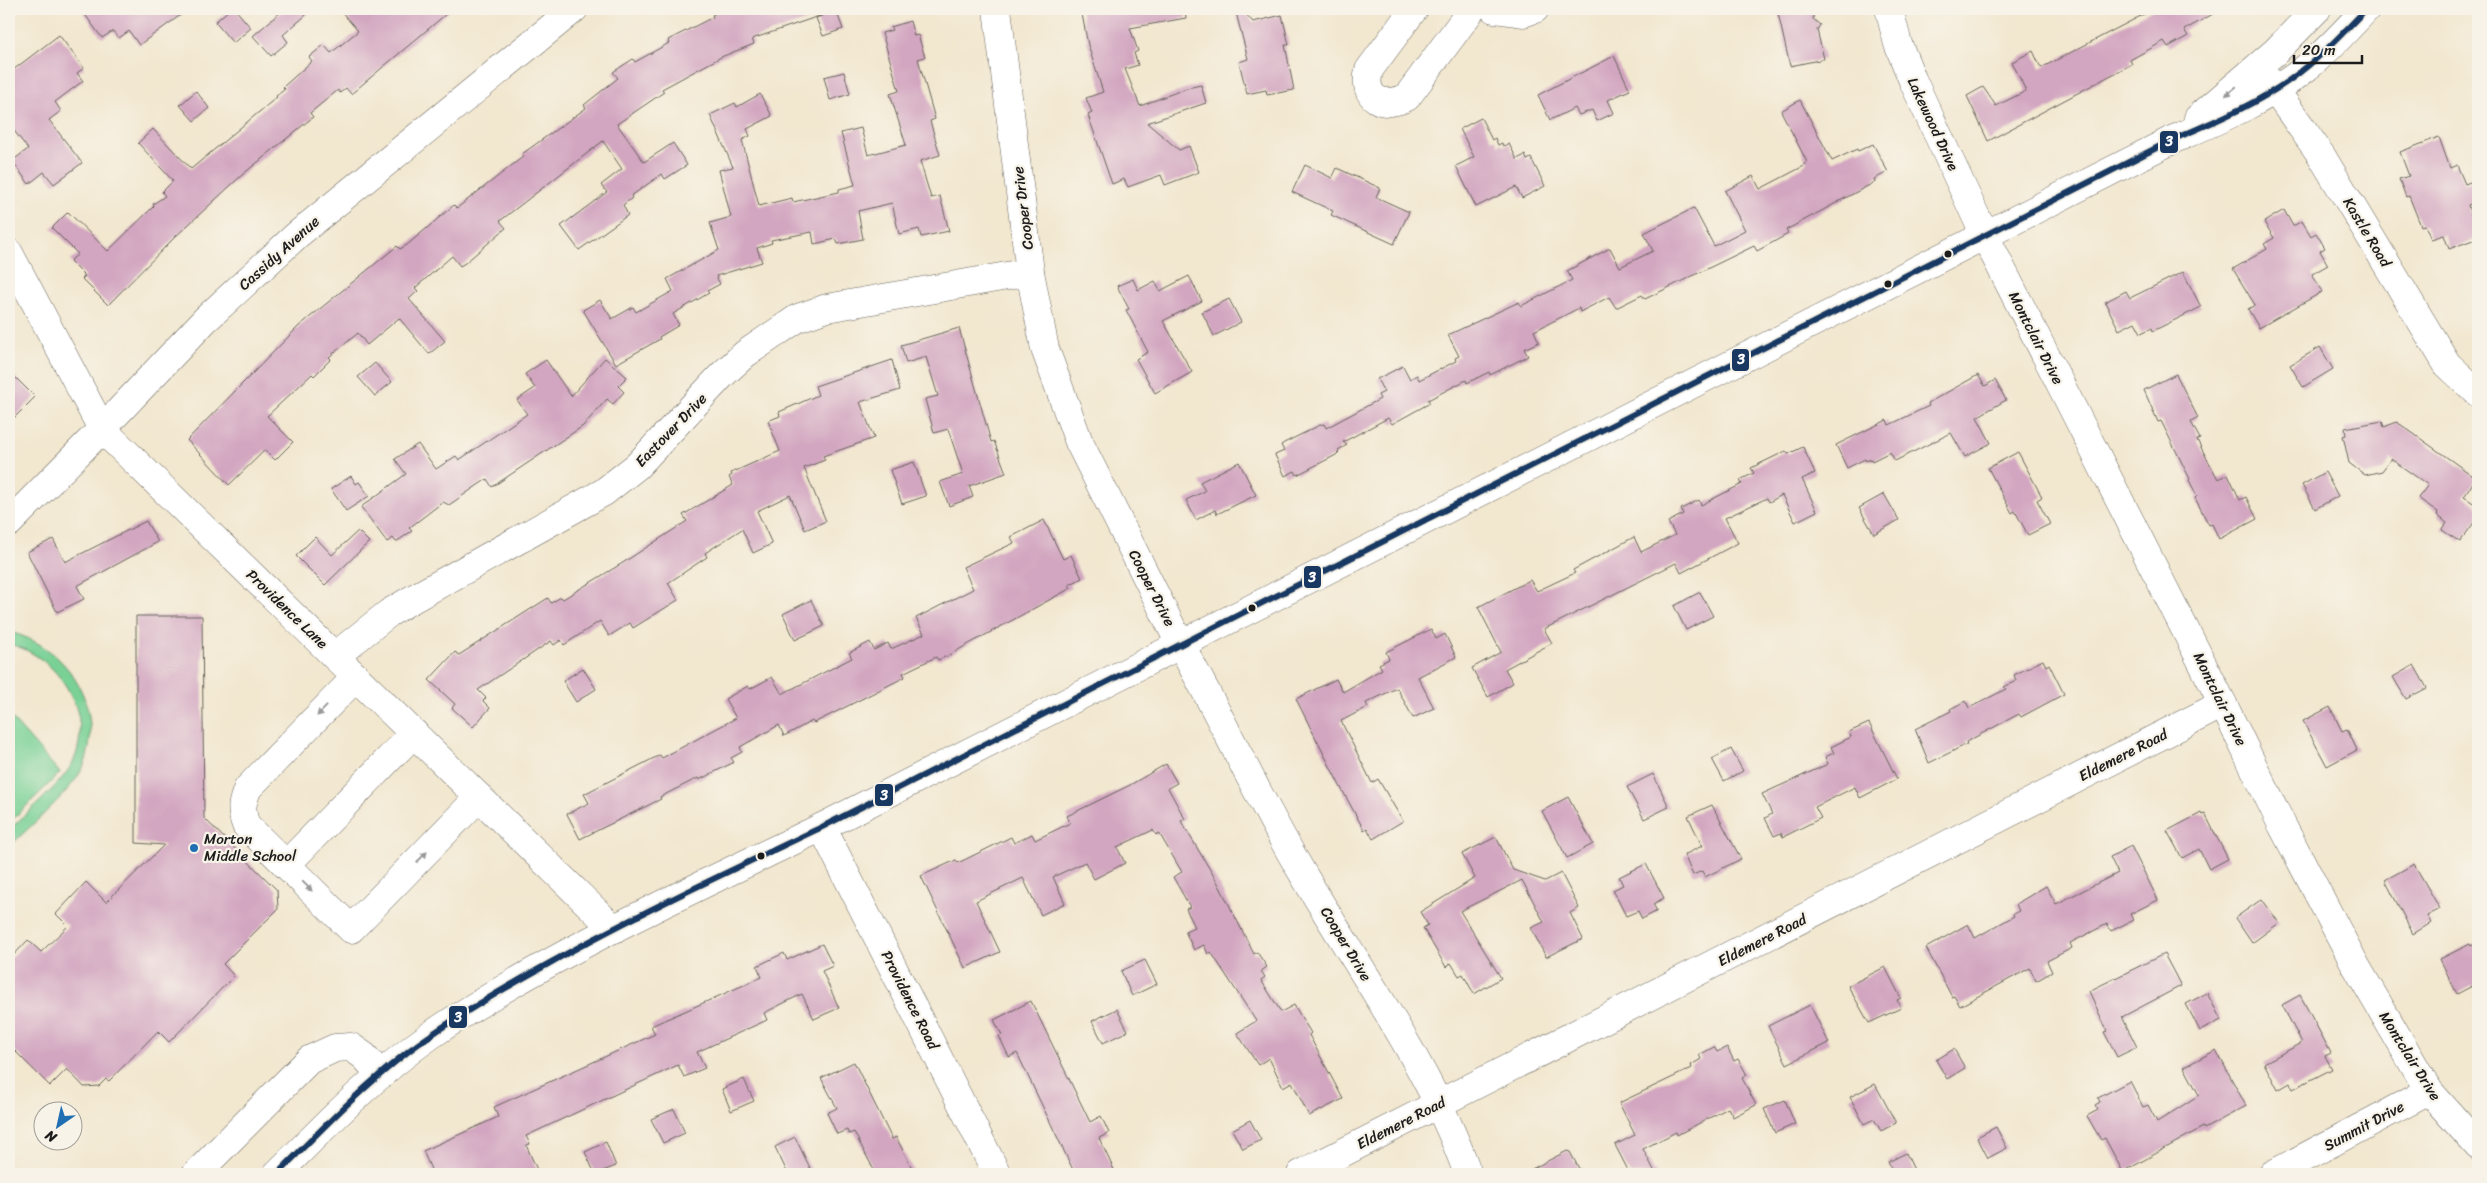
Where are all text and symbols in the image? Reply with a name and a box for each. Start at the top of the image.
scale bar [2294,32,2362,64]
text: 20 m [2302,37,2336,63]
street label: Lakewood Drive [1900,73,1966,175]
one-way arrow [2224,85,2237,96]
text: 3 [2164,129,2173,154]
line badge: 3 [2159,130,2179,154]
street label: Cooper Drive [1005,165,1041,251]
street label: Kastle Road [2336,192,2399,273]
street label: Cassidy Avenue [232,209,326,297]
unlabelled marker [1943,249,1953,259]
unlabelled marker [1883,279,1893,289]
street label: Montclair Drive [2001,287,2071,390]
text: 3 [1736,347,1745,372]
line badge: 3 [1731,348,1750,372]
street label: Eastover Drive [629,387,714,473]
street label: Cooper Drive [1121,545,1183,631]
street label: Providence Lane [240,563,334,655]
line badge: 3 [1303,565,1322,589]
text: 3 [1307,565,1316,590]
unlabelled marker [1247,603,1257,613]
street label: Montclair Drive [2186,647,2254,751]
one-way arrow [316,705,328,717]
street label: Eldemere Road [2074,721,2173,789]
line badge: 3 [874,783,894,807]
text: 3 [879,783,888,808]
place label: Morton Middle School [204,826,297,869]
marker: Morton Middle School [188,842,200,854]
one-way arrow [416,851,428,863]
unlabelled marker [756,851,766,861]
one-way arrow [301,880,313,892]
street label: Cooper Drive [1313,901,1379,987]
street label: Eldemere Road [1713,906,1812,974]
street label: Providence Road [874,946,947,1055]
line badge: 3 [448,1005,468,1029]
text: 3 [453,1005,462,1030]
street label: Montclair Drive [2372,1006,2448,1106]
street label: Eldemere Road [1352,1089,1451,1157]
street label: Summit Drive [2319,1094,2409,1158]
north arrow [32,1100,82,1150]
text: N [40,1123,63,1150]

